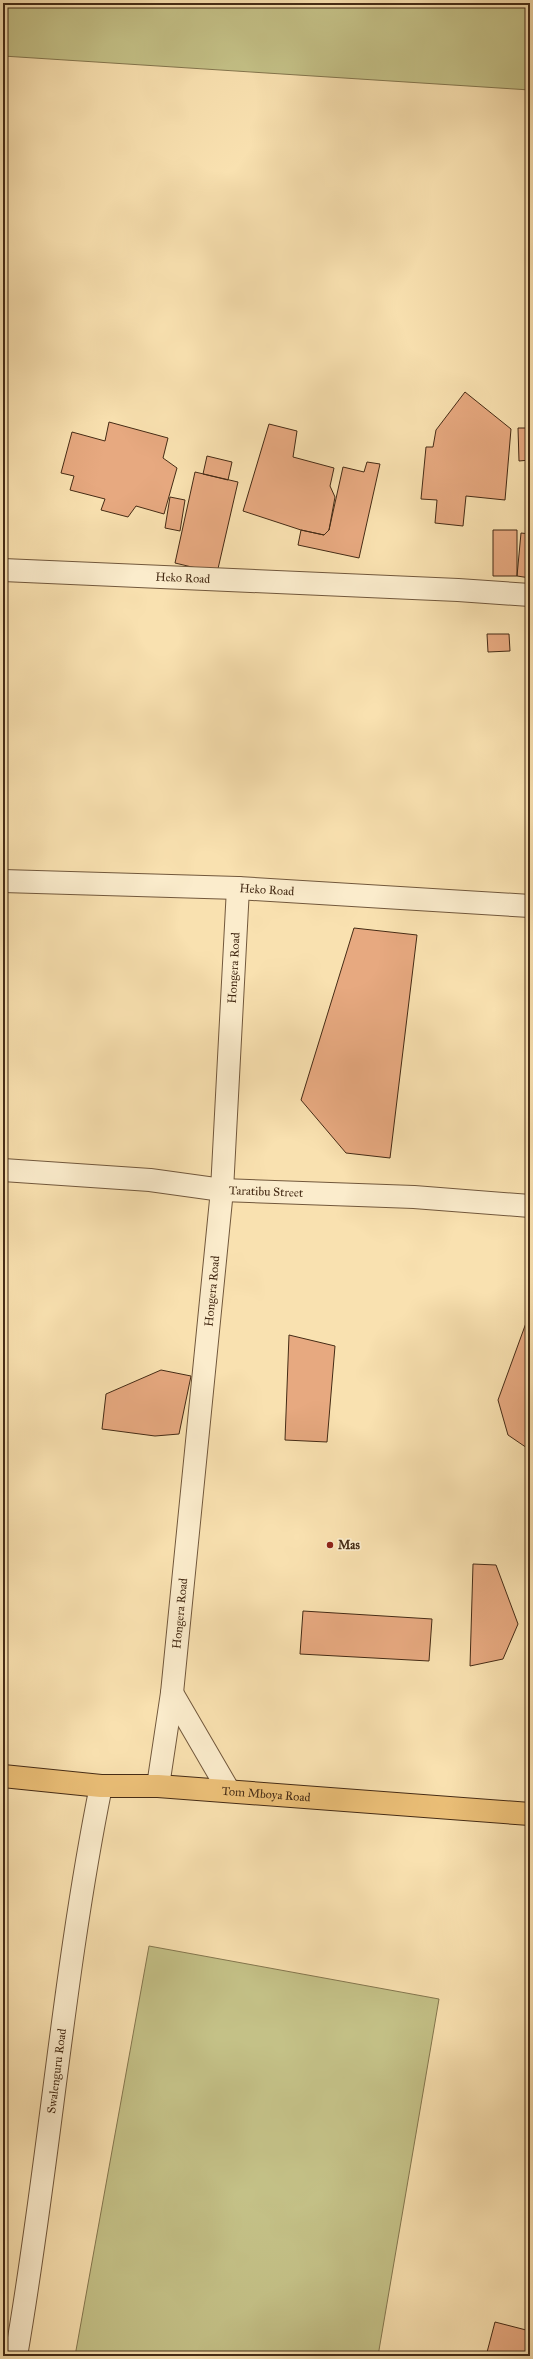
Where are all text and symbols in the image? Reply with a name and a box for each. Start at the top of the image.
street label: Heko Road [155,570,211,586]
street label: Heko Road [239,881,295,898]
street label: Hongera Road [225,932,243,1004]
street label: Taratibu Street [229,1183,304,1200]
street label: Hongera Road [201,1255,222,1327]
place label: Mas [338,1538,360,1552]
marker: Mas [325,1540,335,1550]
street label: Hongera Road [169,1577,190,1650]
street label: Tom Mboya Road [221,1784,311,1804]
street label: Swalenguru Road [44,2027,69,2114]

